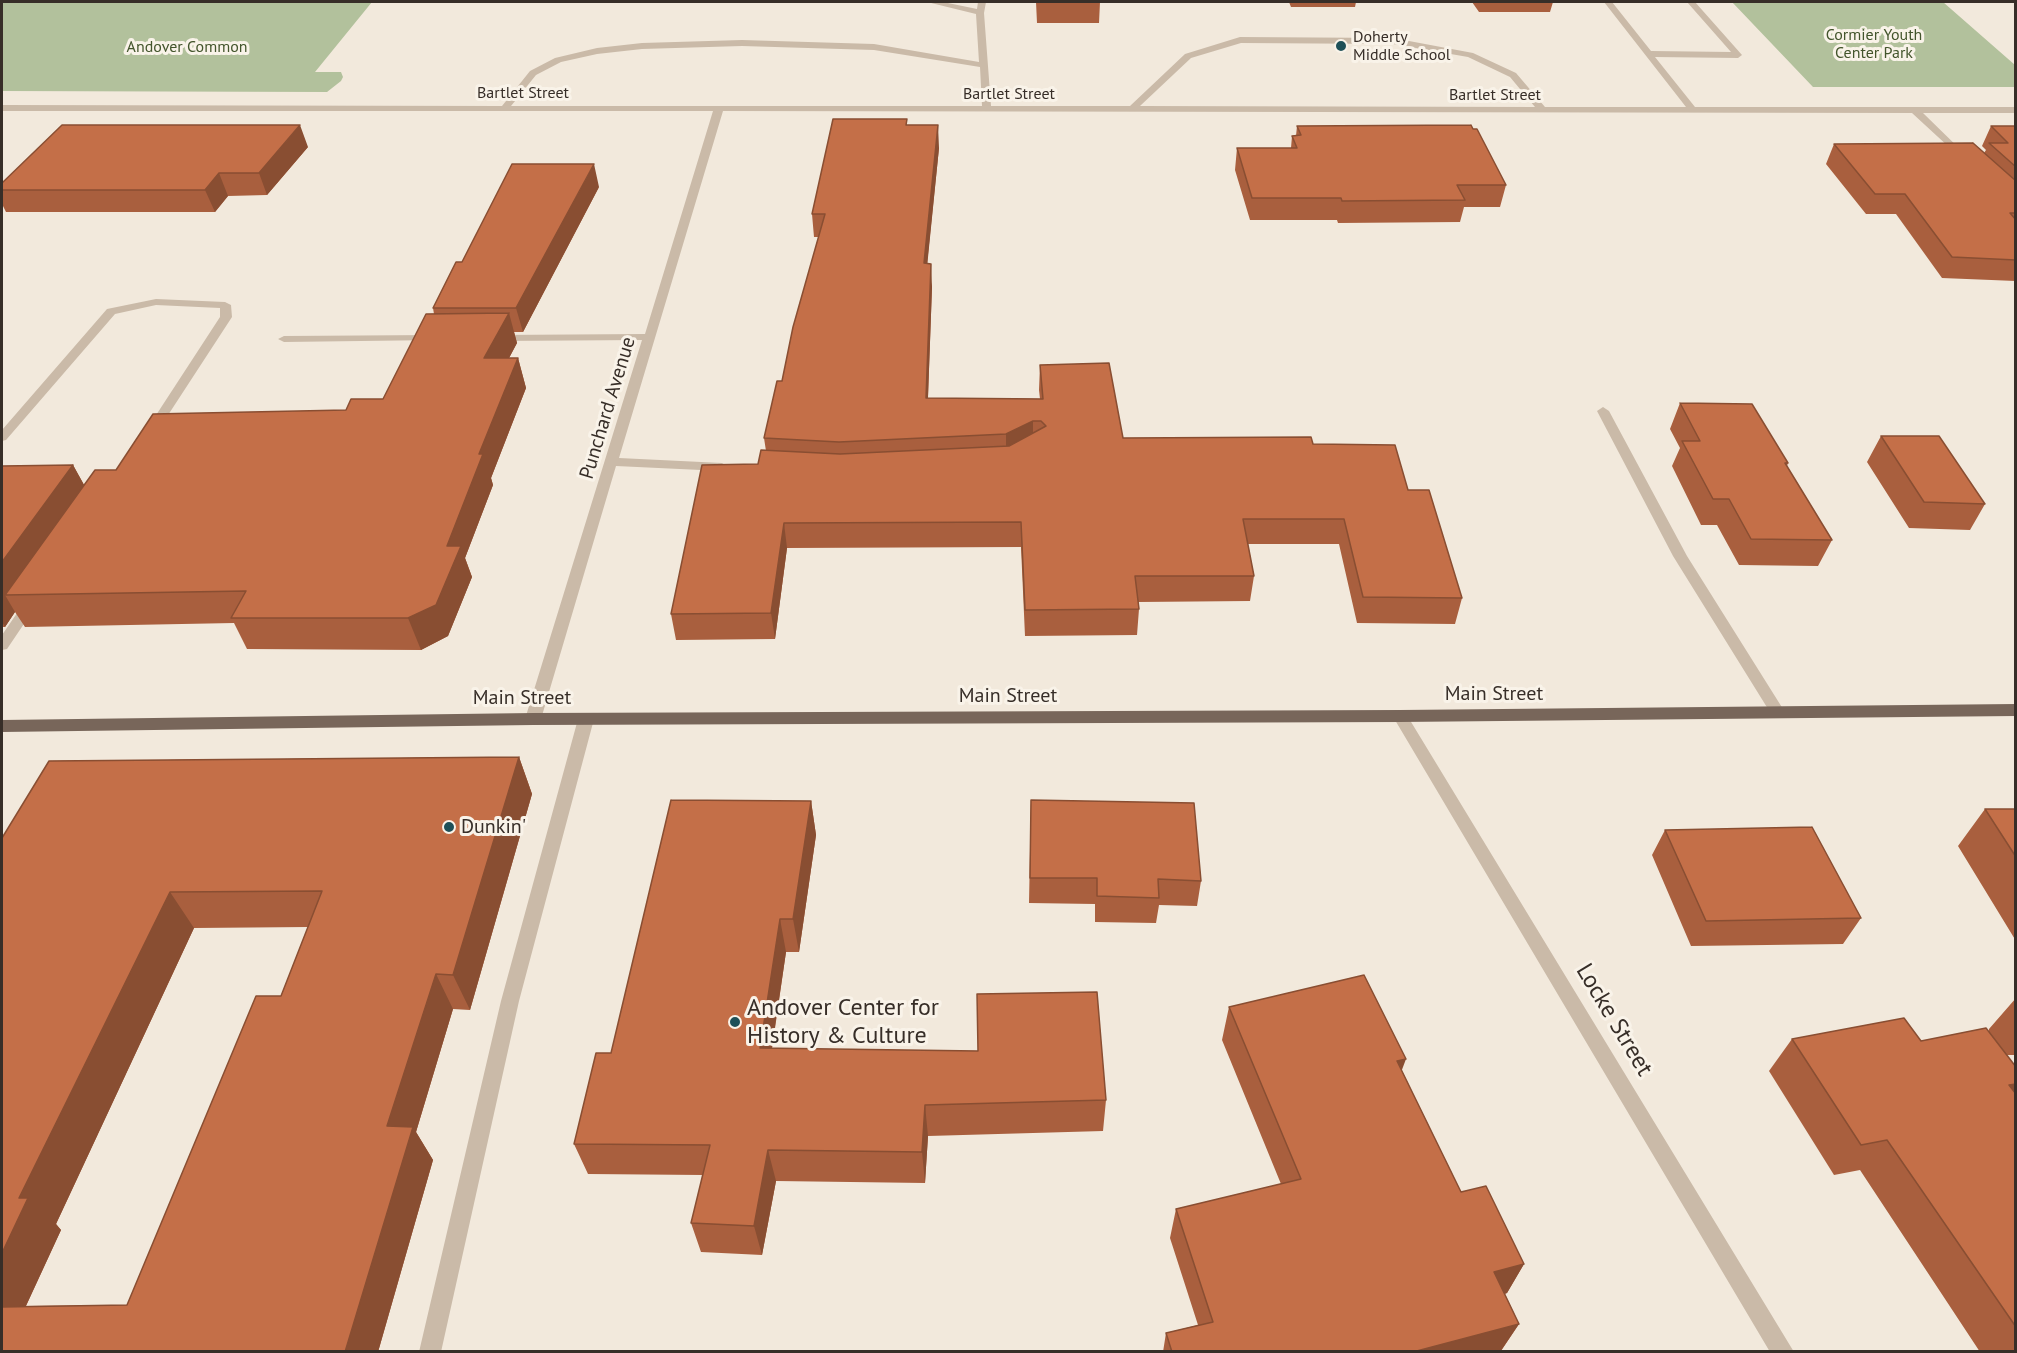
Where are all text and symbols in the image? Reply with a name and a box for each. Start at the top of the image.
park label: Cormier Youth Center Park [1826,25,1922,63]
place label: Doherty Middle School [1353,27,1451,65]
park label: Andover Common [127,37,247,57]
marker: Doherty Middle School [1334,39,1348,53]
street label: Bartlet Street [477,83,569,103]
street label: Bartlet Street [963,84,1055,104]
street label: Bartlet Street [1449,85,1541,105]
street label: Punchard Avenue [575,334,641,482]
street label: Main Street [1445,682,1543,706]
street label: Main Street [959,684,1057,708]
street label: Main Street [473,686,571,710]
place label: Dunkin' [461,815,526,839]
marker: Dunkin' [442,820,456,834]
street label: Locke Street [1569,959,1659,1081]
place label: Andover Center for History & Culture [747,994,939,1050]
marker: Andover Center for History & Culture [728,1015,742,1029]

